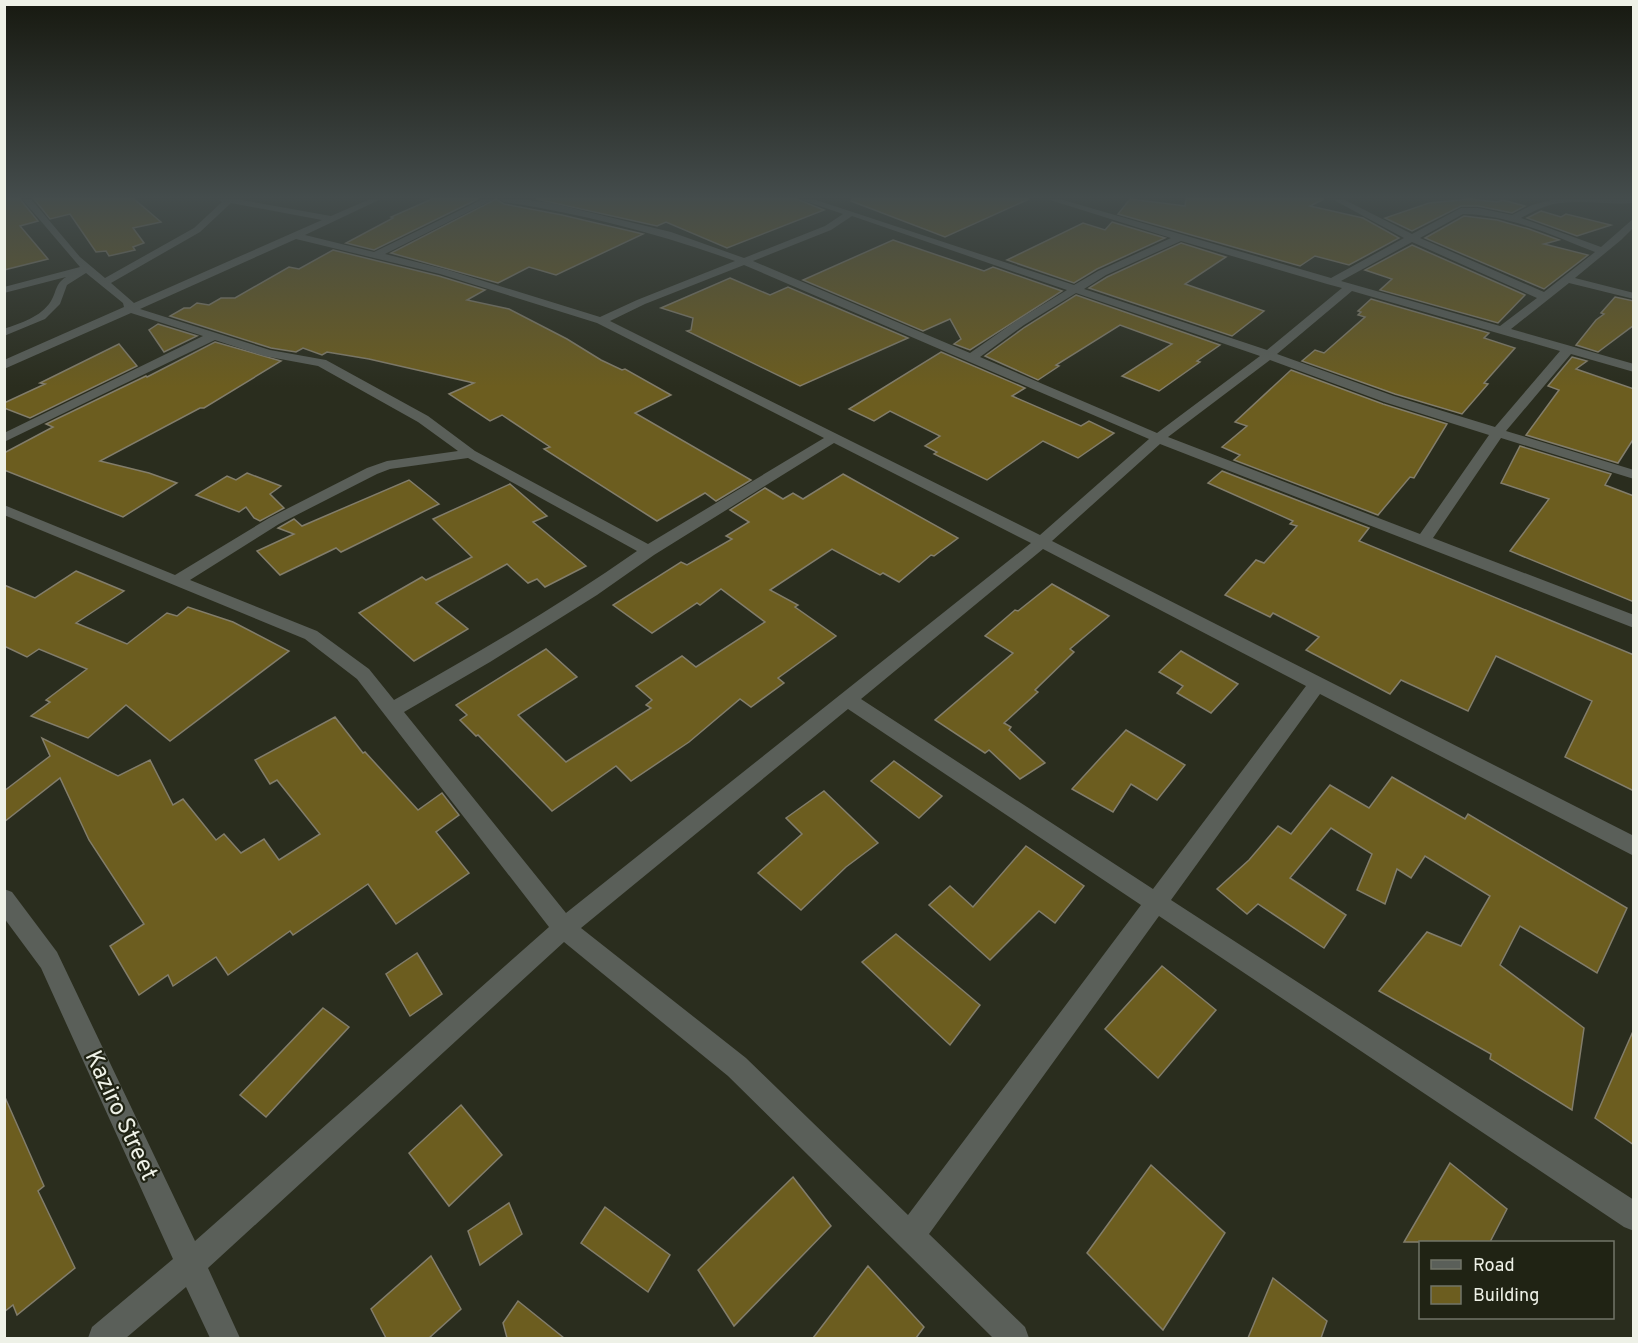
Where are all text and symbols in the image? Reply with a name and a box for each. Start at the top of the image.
street label: Kaziro Street [77,1046,163,1186]
legend [1419,1241,1614,1319]
text: Road [1473,1255,1515,1278]
text: Building [1473,1285,1539,1308]

